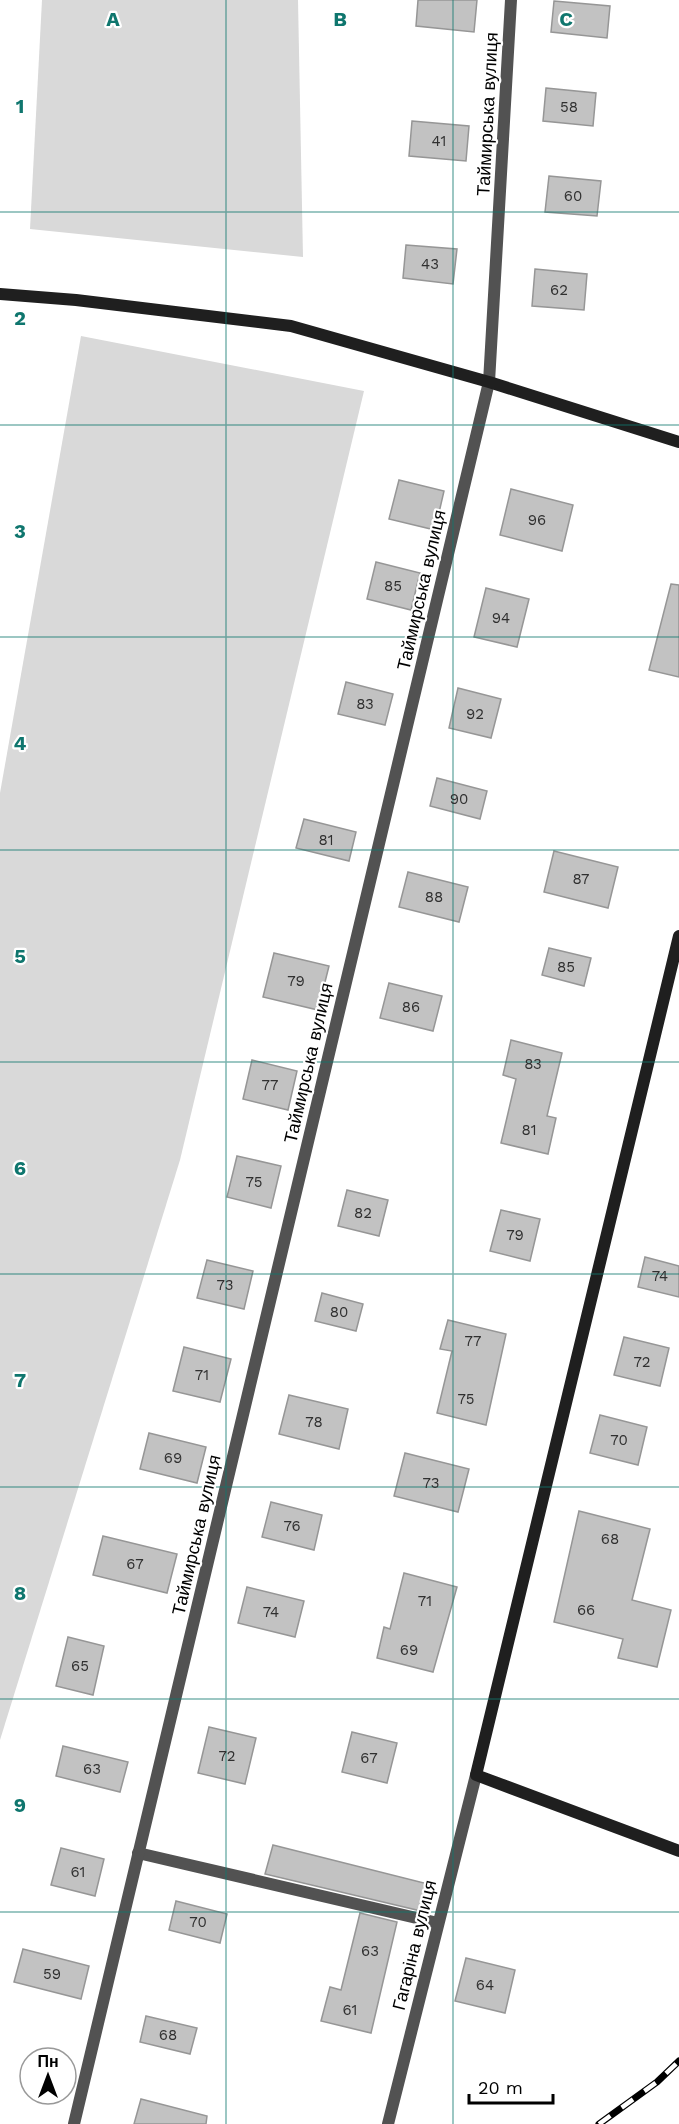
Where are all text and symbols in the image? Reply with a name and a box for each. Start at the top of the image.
text: A [106,7,120,31]
text: B [333,7,347,31]
text: C [559,7,573,31]
street label: Таймирська вулиця [472,32,502,196]
text: 1 [16,94,24,118]
house number: 58 [560,98,578,116]
house number: 41 [432,132,446,150]
house number: 60 [564,187,582,205]
house number: 43 [421,255,439,273]
house number: 62 [550,281,568,299]
text: 2 [14,306,26,330]
street label: Таймирська вулиця [392,508,450,672]
house number: 96 [528,511,546,529]
text: 3 [14,519,26,543]
house number: 85 [384,577,402,595]
house number: 94 [492,609,510,627]
house number: 83 [356,695,374,713]
house number: 92 [466,705,484,723]
text: 4 [14,731,27,755]
house number: 90 [450,790,468,808]
house number: 81 [318,831,334,849]
house number: 87 [572,870,590,888]
house number: 88 [425,888,443,906]
text: 5 [14,944,26,968]
house number: 85 [557,958,575,976]
house number: 79 [287,972,305,990]
street label: Таймирська вулиця [279,981,337,1145]
house number: 86 [402,998,420,1016]
house number: 83 [524,1055,542,1073]
house number: 77 [262,1076,278,1094]
house number: 81 [521,1121,537,1139]
text: 6 [14,1156,26,1180]
house number: 75 [245,1173,263,1191]
house number: 82 [354,1204,372,1222]
house number: 79 [506,1226,524,1244]
house number: 74 [652,1267,668,1285]
house number: 73 [216,1276,234,1294]
house number: 80 [330,1303,348,1321]
house number: 77 [465,1332,481,1350]
house number: 72 [633,1353,651,1371]
house number: 71 [195,1366,209,1384]
text: 7 [14,1368,26,1392]
house number: 75 [457,1390,475,1408]
house number: 78 [305,1413,323,1431]
house number: 70 [610,1431,628,1449]
house number: 69 [164,1449,182,1467]
street label: Таймирська вулиця [167,1453,225,1617]
house number: 73 [422,1474,440,1492]
house number: 76 [283,1517,301,1535]
house number: 68 [601,1530,619,1548]
house number: 67 [126,1555,144,1573]
text: 8 [14,1581,26,1605]
house number: 71 [418,1592,432,1610]
house number: 66 [577,1601,595,1619]
house number: 74 [263,1603,279,1621]
house number: 69 [400,1641,418,1659]
house number: 65 [71,1657,89,1675]
house number: 72 [218,1747,236,1765]
house number: 67 [360,1749,378,1767]
house number: 63 [83,1760,101,1778]
text: 9 [14,1793,26,1817]
house number: 61 [71,1863,85,1881]
street label: Гагаріна вулиця [388,1878,440,2012]
house number: 70 [189,1913,207,1931]
house number: 63 [361,1942,379,1960]
house number: 59 [43,1965,61,1983]
house number: 64 [476,1976,494,1994]
house number: 61 [343,2001,357,2019]
house number: 68 [159,2026,177,2044]
north arrow [18,2046,78,2106]
text: Пн [37,2052,59,2071]
scale bar [469,2067,553,2105]
text: 20 m [478,2077,523,2098]

